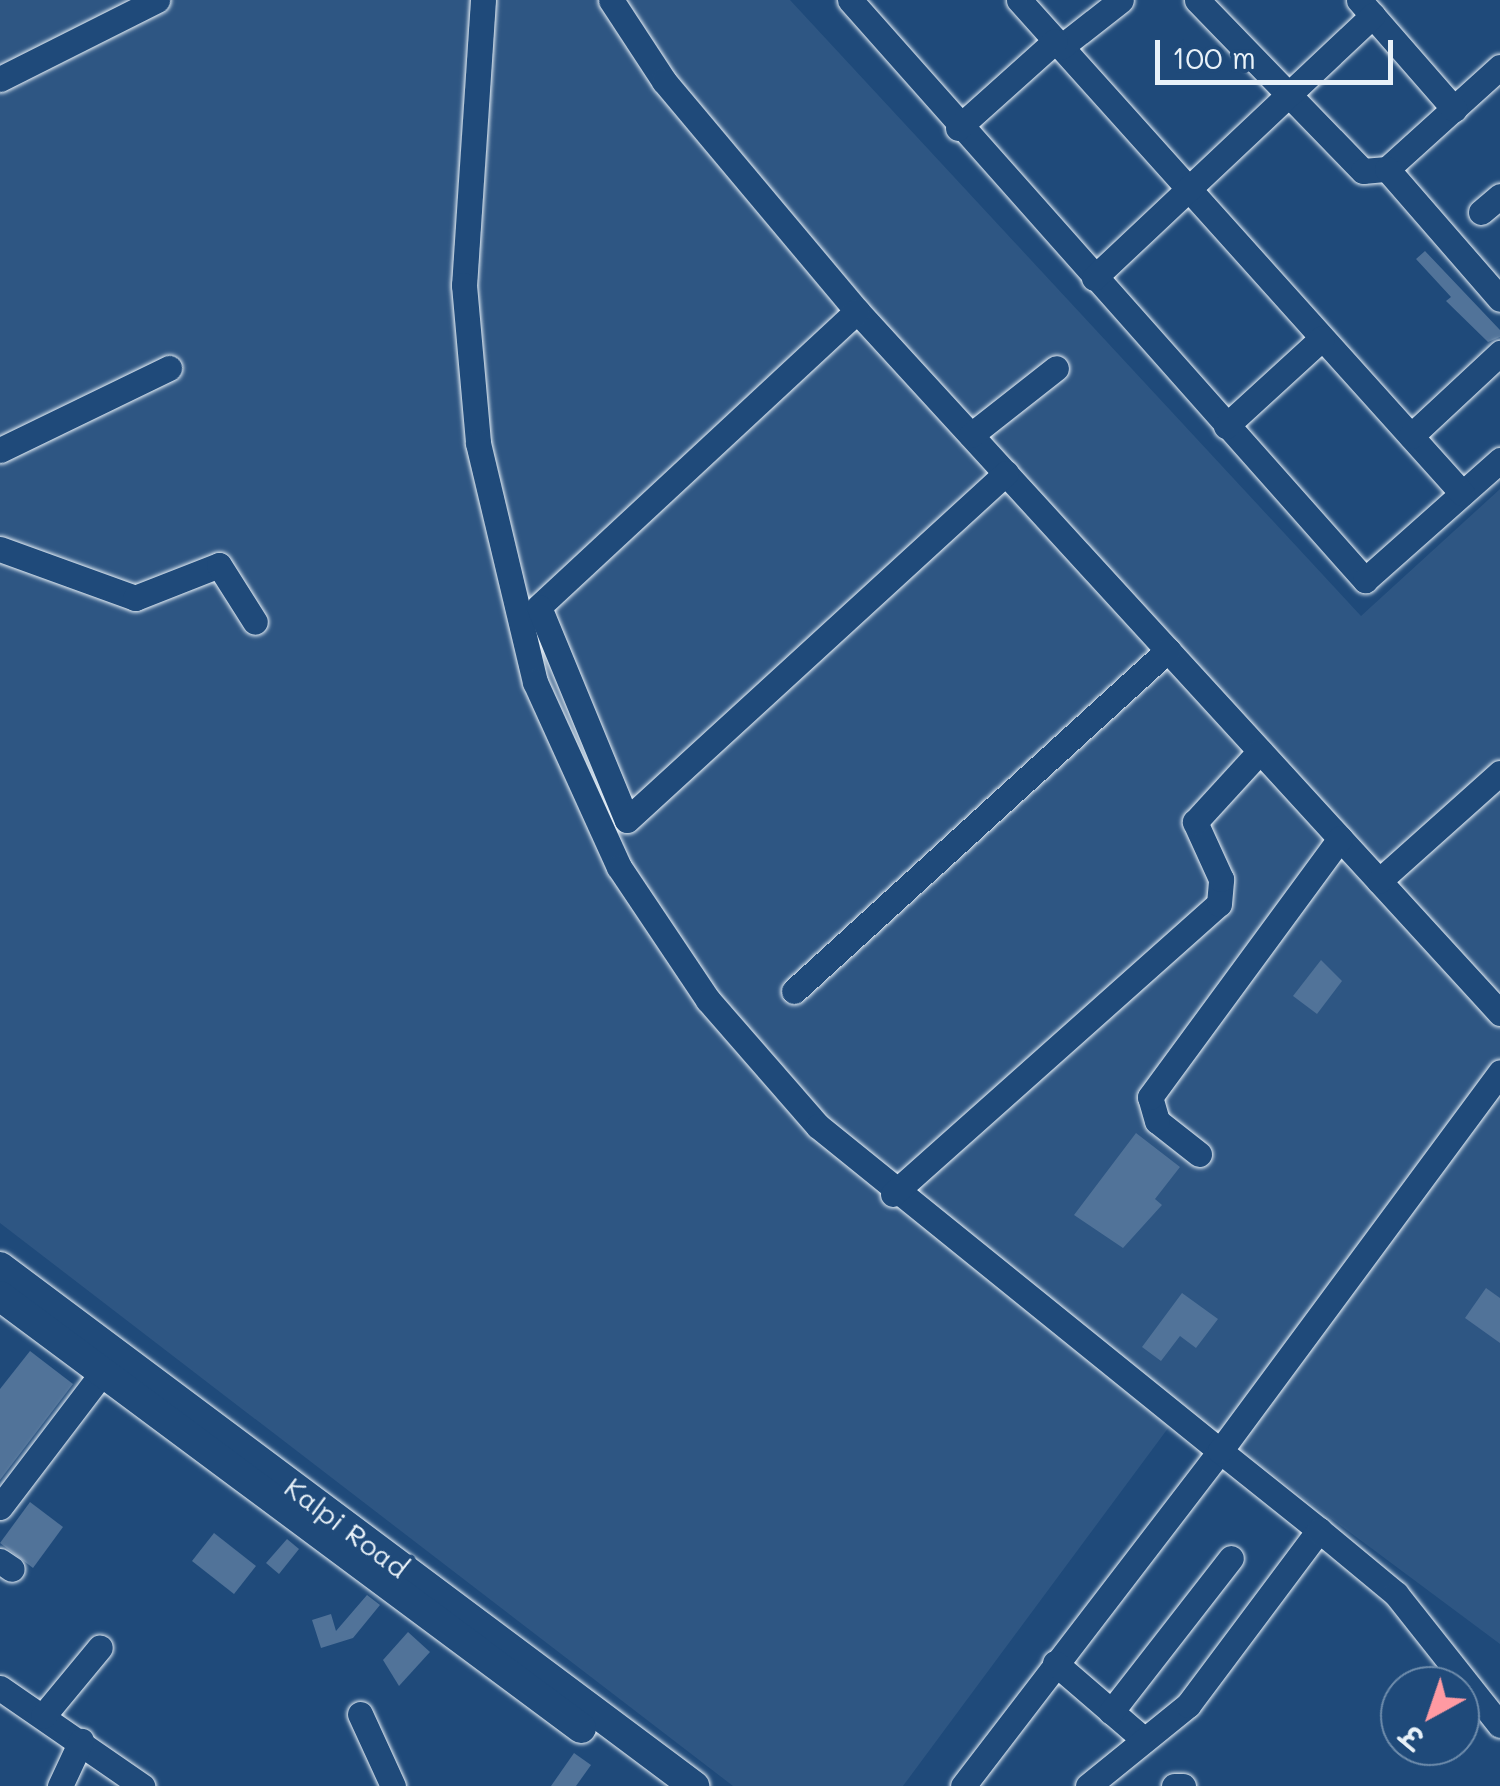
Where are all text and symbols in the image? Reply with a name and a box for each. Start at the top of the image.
scale bar [1160,20,1398,82]
text: 100 m [1172,37,1256,77]
street label: Kalpi Road [279,1470,415,1584]
north arrow [1380,1666,1480,1766]
text: उ [1393,1718,1431,1757]

